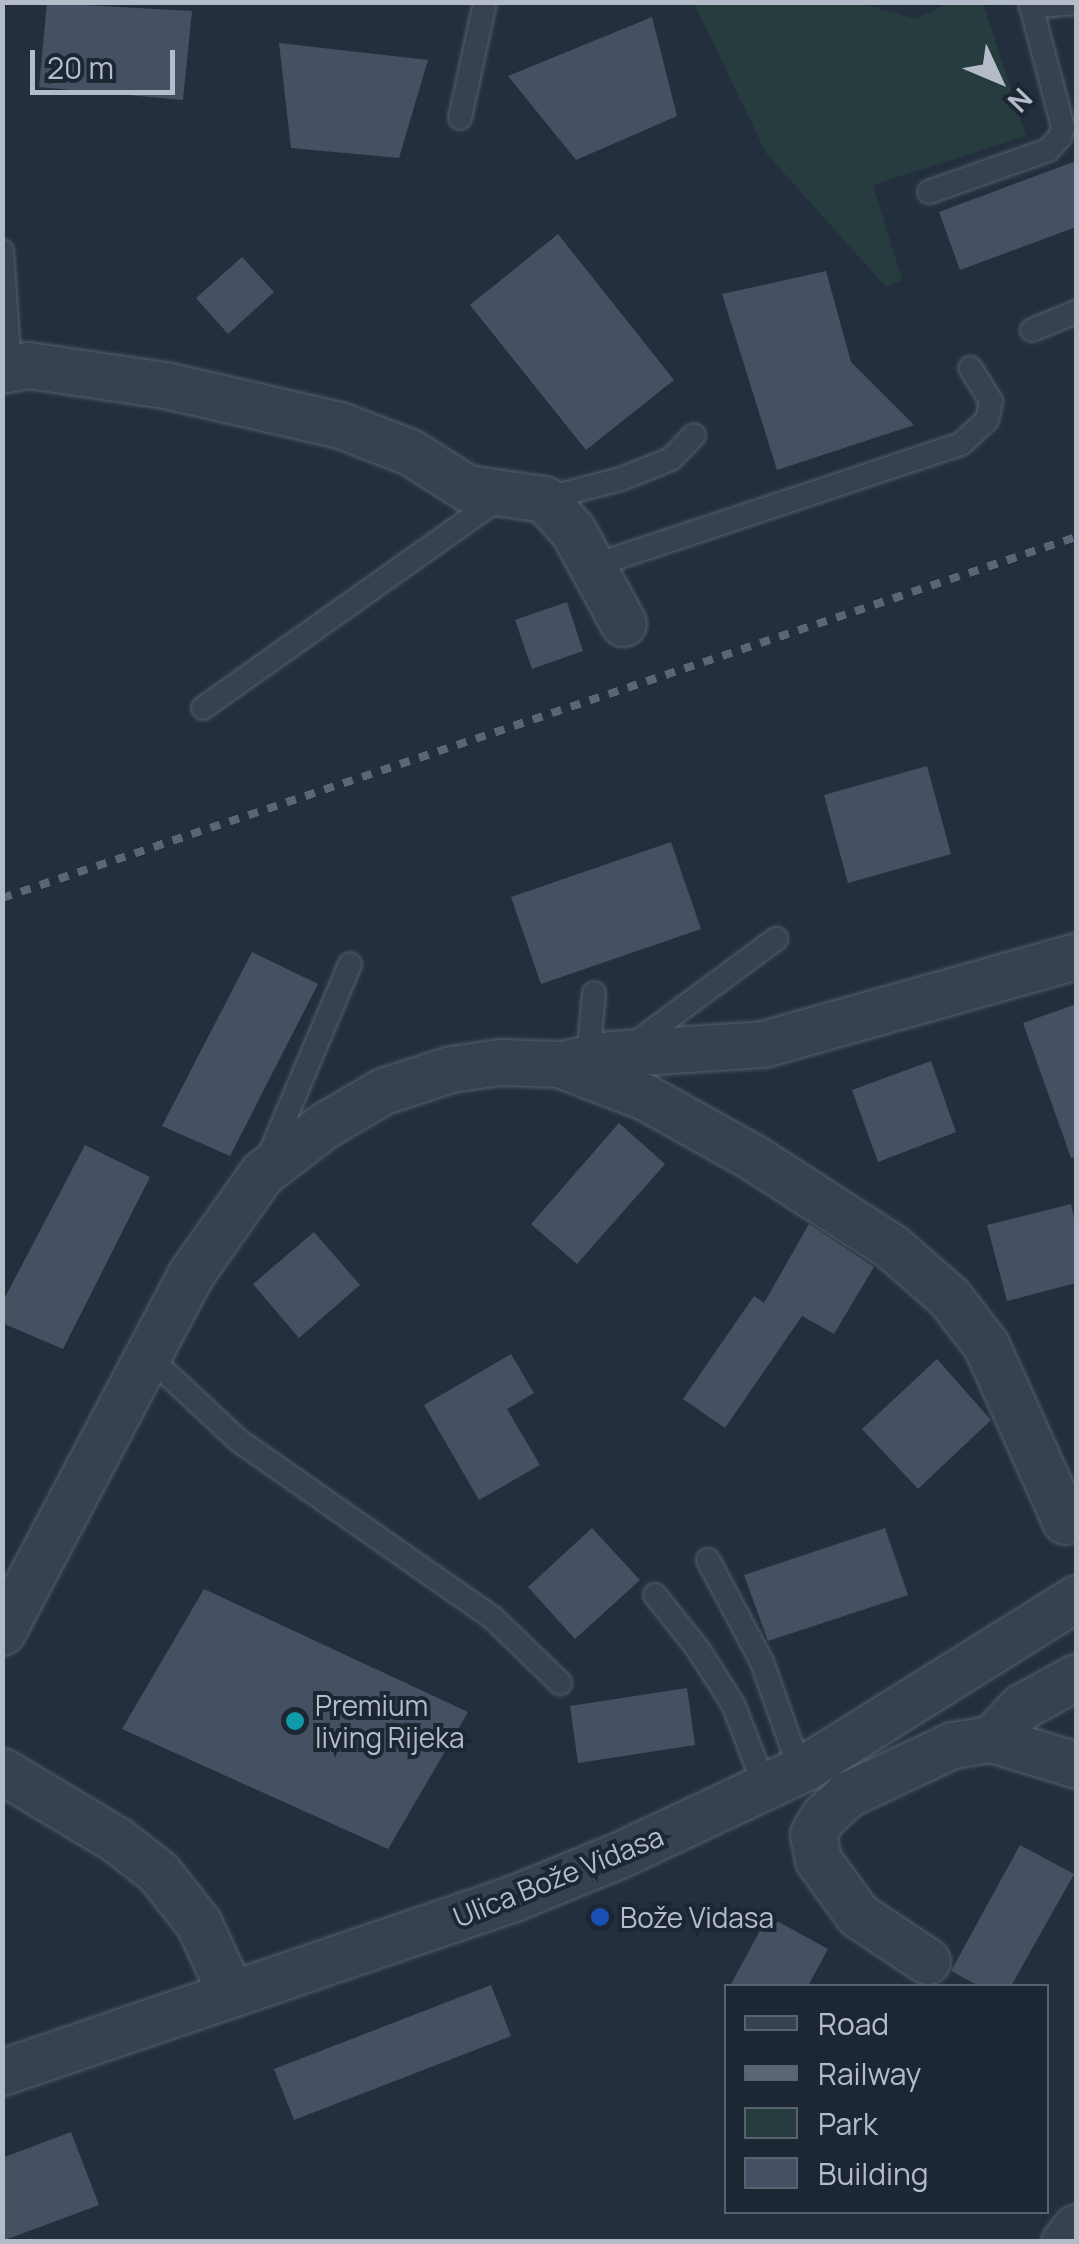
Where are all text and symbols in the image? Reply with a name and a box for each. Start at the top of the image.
scale bar [35,30,180,92]
north arrow [949,30,1049,130]
text: 20 m [47,47,114,88]
text: N [1000,80,1041,121]
place label: Premium living Rijeka [315,1688,465,1754]
marker: Premium living Rijeka [284,1710,306,1732]
street label: Ulica Bože Vidasa [448,1819,668,1933]
place label: Bože Vidasa [620,1900,774,1934]
marker: Bože Vidasa [589,1906,611,1928]
legend [724,1984,1049,2214]
text: Road [818,2003,889,2044]
text: Railway [818,2053,921,2094]
text: Park [818,2103,878,2144]
text: Building [818,2153,929,2194]

